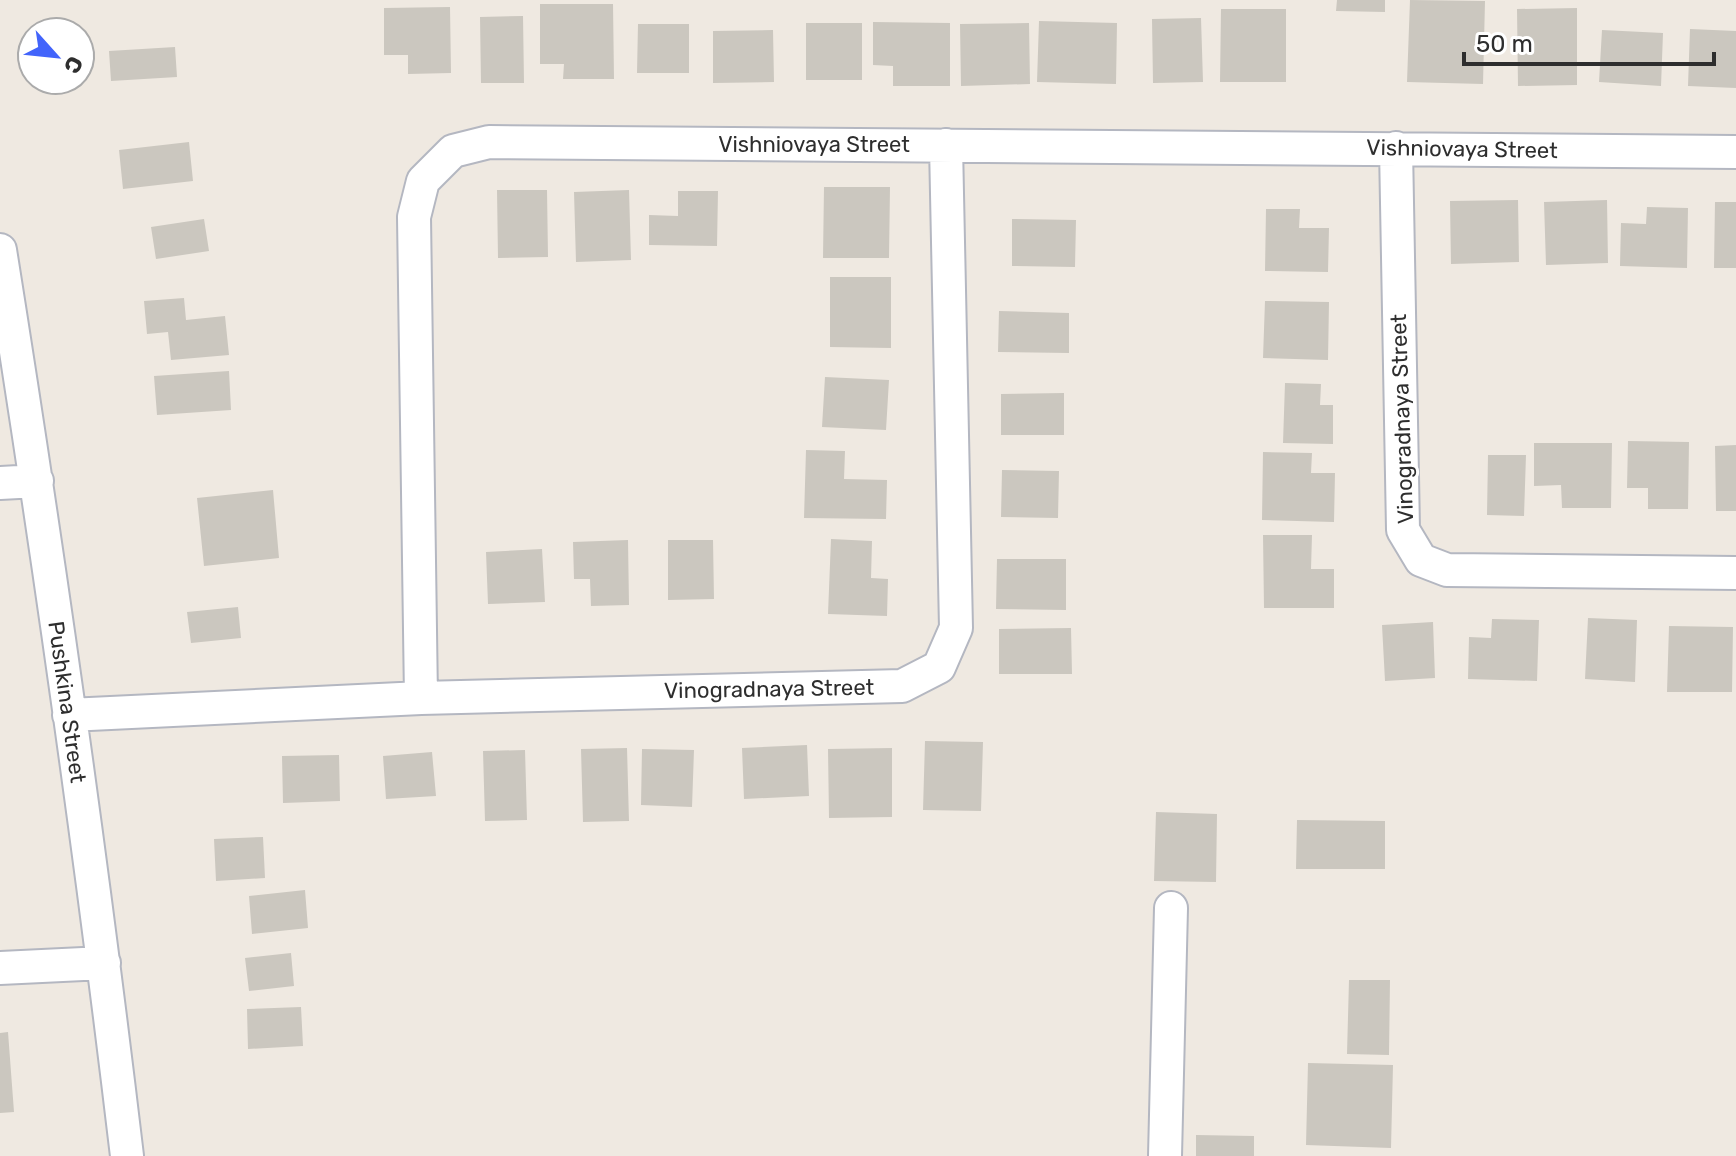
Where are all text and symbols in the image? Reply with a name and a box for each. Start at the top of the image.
north arrow [16,16,96,96]
scale bar [1464,16,1714,66]
text: 50 m [1476,30,1533,58]
text: С [58,52,89,78]
street label: Vishniovaya Street [718,131,910,158]
street label: Vishniovaya Street [1366,134,1558,164]
street label: Vinogradnaya Street [1385,313,1419,525]
street label: Pushkina Street [42,619,92,785]
street label: Vinogradnaya Street [664,674,875,704]

